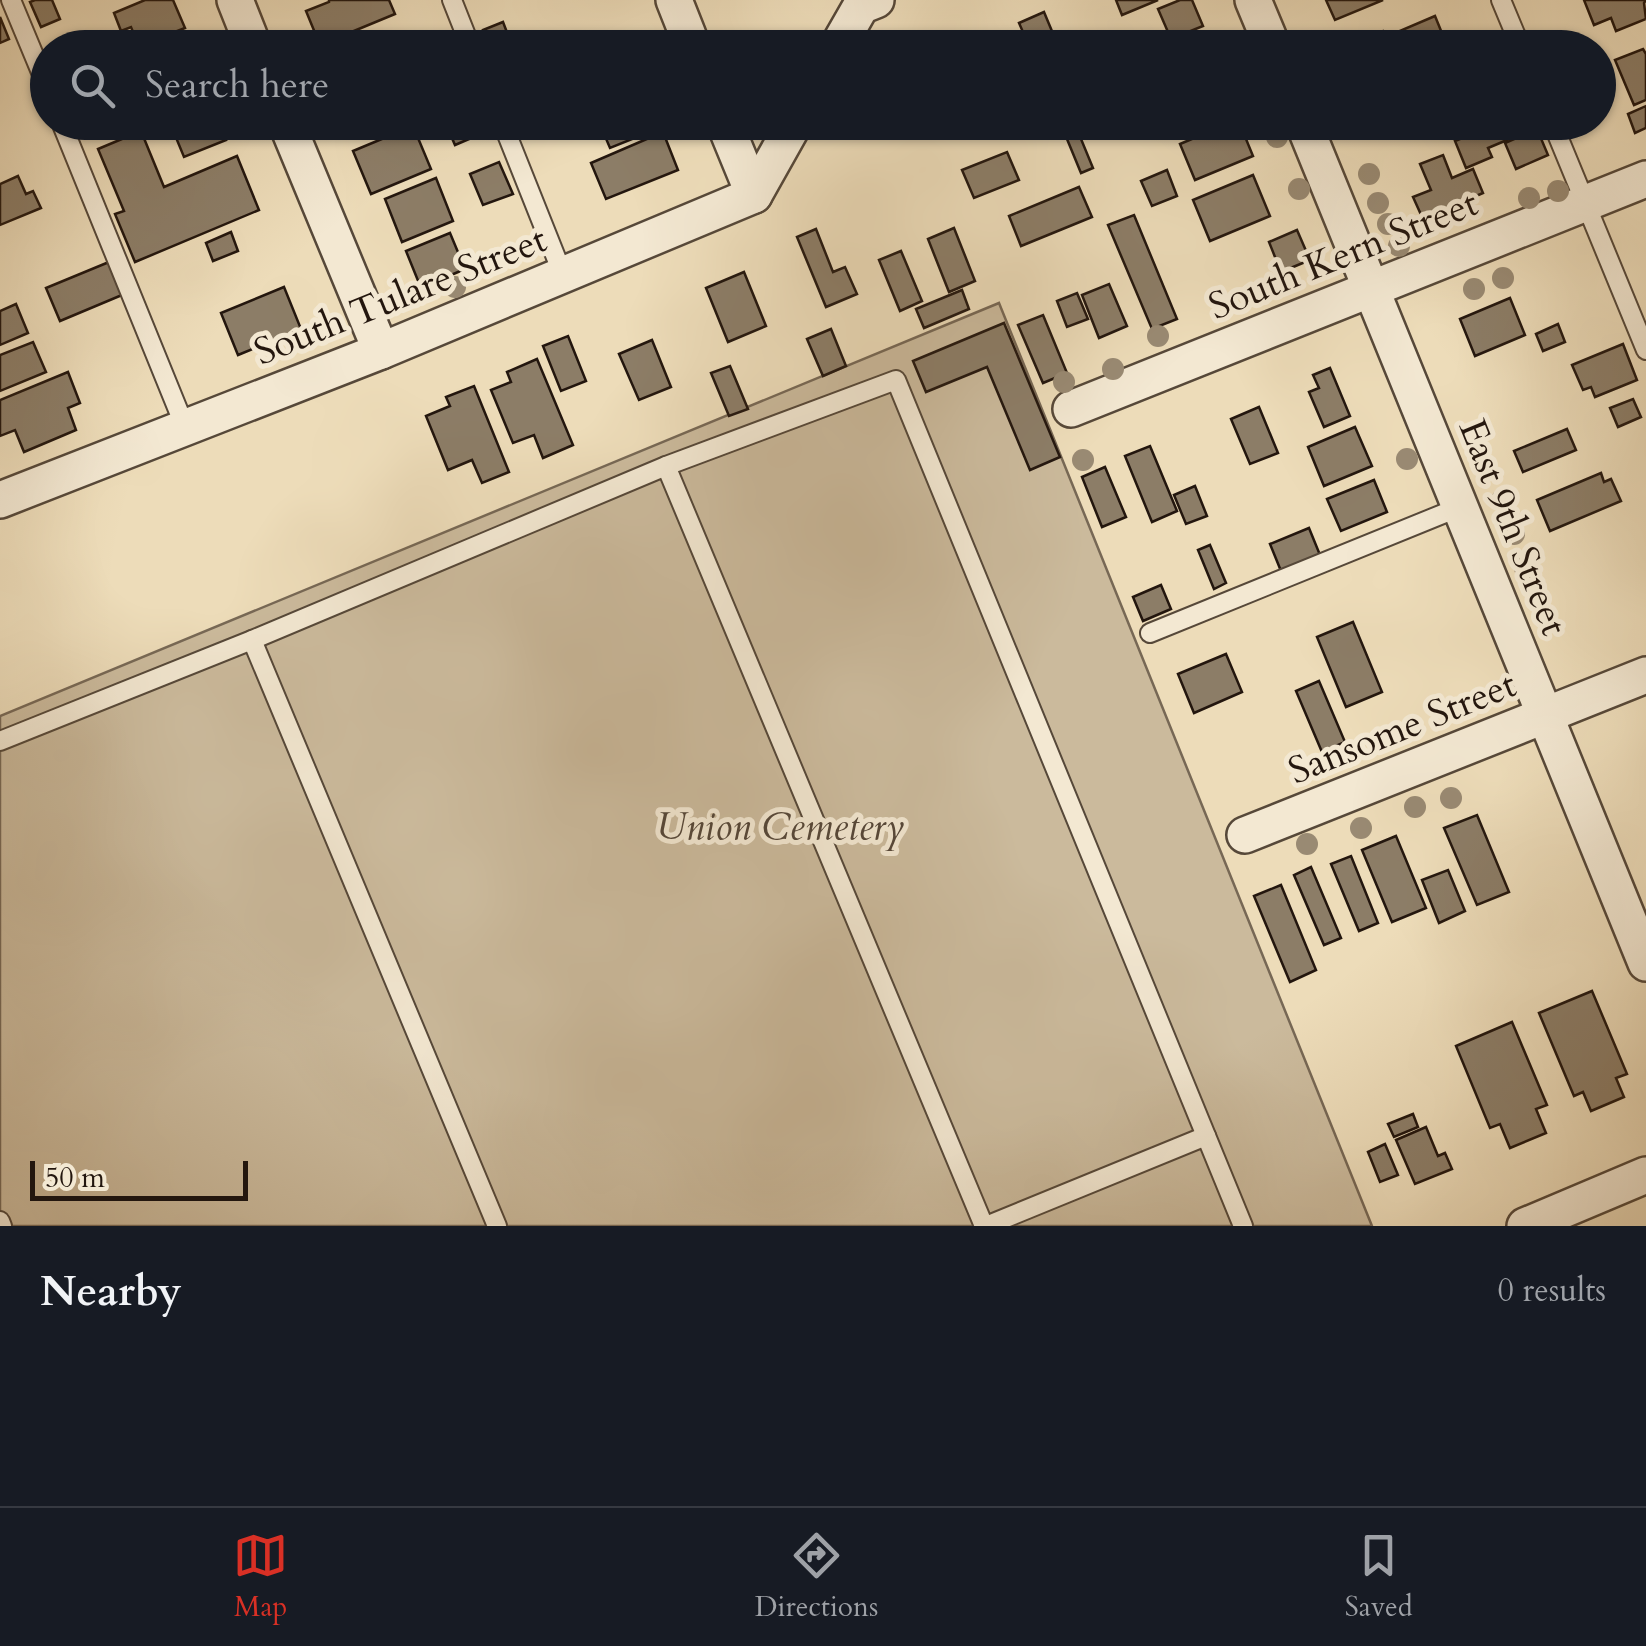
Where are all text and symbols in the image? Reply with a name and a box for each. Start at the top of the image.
search box [30,30,1616,140]
icon: search [65,58,120,113]
text: Search here [145,59,329,111]
street label: South Kern Street [1201,177,1486,333]
street label: South Tulare Street [246,214,554,378]
street label: East 9th Street [1446,412,1580,643]
street label: Sansome Street [1281,659,1524,797]
park label: Union Cemetery [656,801,904,853]
scale bar [30,1156,248,1200]
text: 50 m [45,1159,105,1197]
text: Nearby [40,1263,182,1320]
text: 0 results [1498,1269,1606,1313]
tab: Map [233,1528,288,1626]
tab: Directions [755,1528,878,1626]
tab: Saved [1345,1528,1413,1626]

